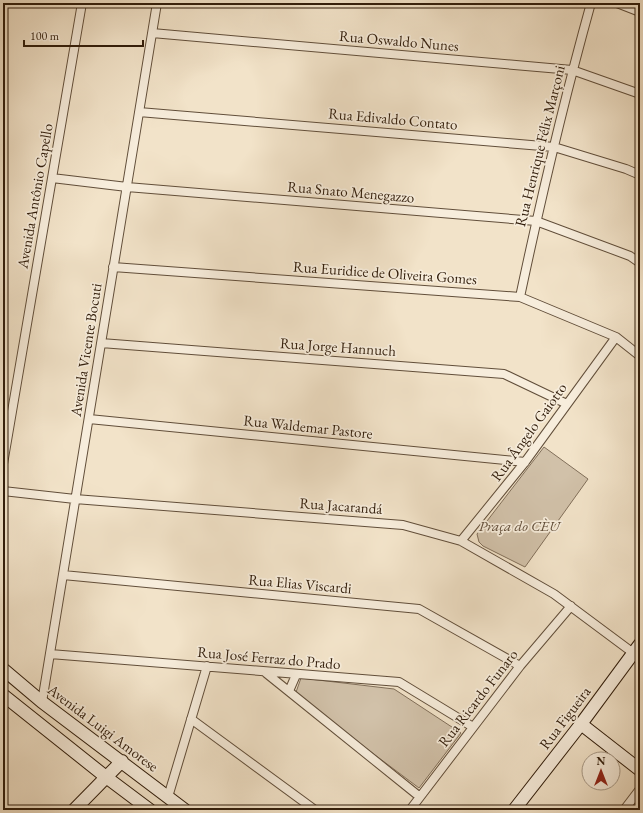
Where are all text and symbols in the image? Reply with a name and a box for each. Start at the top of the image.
scale bar [24,22,143,48]
street label: Rua Oswaldo Nunes [338,26,460,55]
text: 100 m [30,28,60,44]
street label: Rua Henrique Félix Marçoni [510,63,569,229]
street label: Rua Edivaldo Contato [328,103,458,134]
street label: Avenida Antônio Capello [12,122,57,271]
street label: Rua Snato Menegazzo [287,176,415,207]
street label: Rua Euridice de Oliveira Gomes [293,257,478,288]
street label: Avenida Vicente Bocuti [65,282,105,419]
street label: Rua Jorge Hannuch [279,333,397,360]
street label: Rua Ângelo Gaiotto [486,379,571,485]
street label: Rua Waldemar Pastore [242,410,374,443]
street label: Rua Jacarandá [299,493,383,518]
park label: Praça do CÈU [478,516,562,535]
street label: Rua Elias Viscardi [248,570,353,598]
street label: Rua José Ferraz do Prado [197,642,341,673]
street label: Rua Ricardo Funaro [434,645,522,750]
street label: Avenida Luigi Amorese [43,679,163,776]
street label: Rua Figueira [535,682,594,753]
north arrow [581,751,621,791]
text: N [597,754,606,768]

